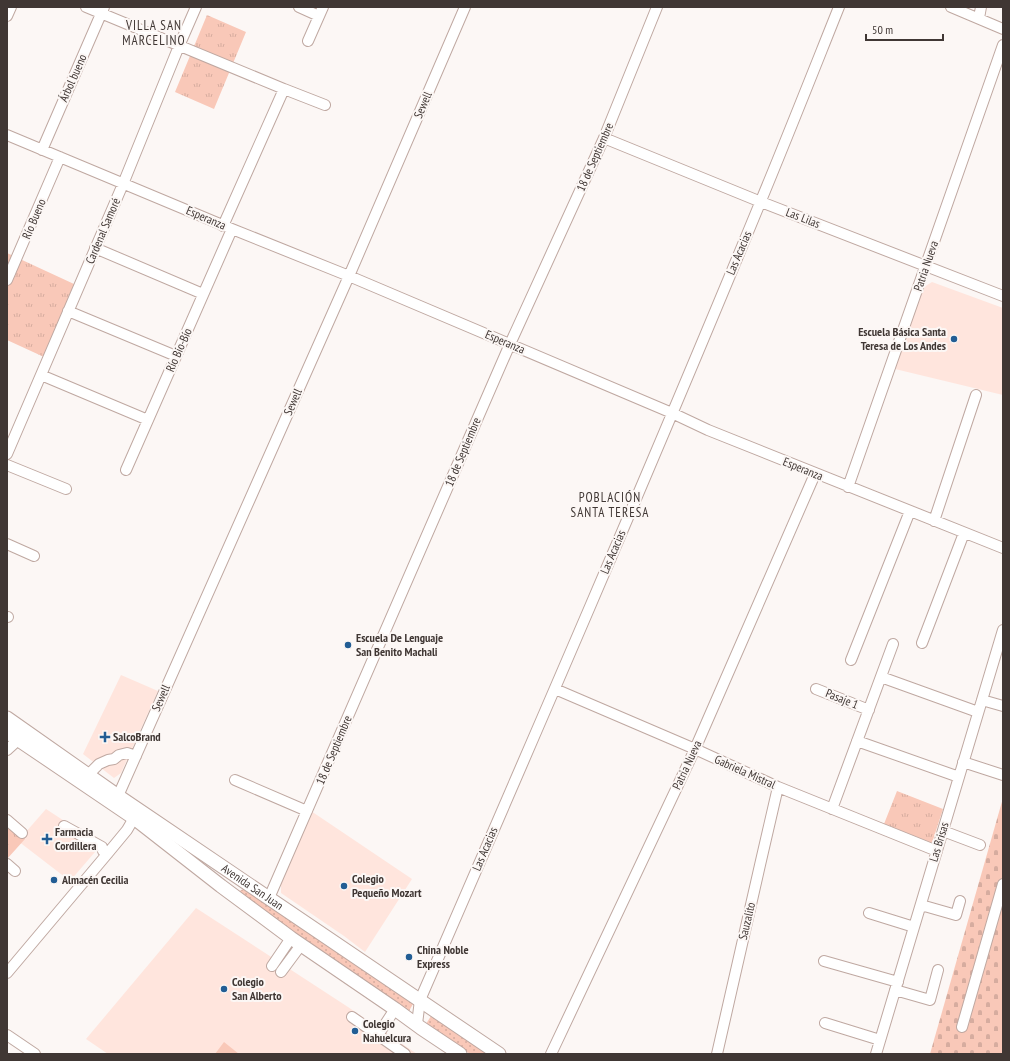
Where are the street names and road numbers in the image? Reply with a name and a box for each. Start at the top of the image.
street label: Árbol bueno [55,52,90,104]
street label: Sewell [410,89,435,120]
street label: 18 de Septiembre [573,120,616,193]
street label: Río Bueno [18,196,49,241]
street label: Cardenal Samoré [82,196,123,266]
street label: Esperanza [184,202,229,233]
street label: Las Lilas [784,204,822,231]
street label: Las Acacias [723,229,754,277]
street label: Patria Nueva [910,238,941,293]
street label: Río Bío-Bío [162,326,195,374]
street label: Esperanza [483,326,528,357]
street label: Sewell [280,386,305,417]
street label: 18 de Septiembre [441,415,484,489]
street label: Esperanza [781,454,826,483]
street label: Las Acacias [597,528,628,576]
street label: Sewell [148,682,173,713]
street label: Pasaje 1 [824,685,861,712]
street label: 18 de Septiembre [312,713,355,787]
street label: Patria Nueva [669,738,704,792]
street label: Gabriela Mistral [712,751,778,792]
street label: Las Brisas [925,820,952,863]
street label: Las Acacias [469,825,500,873]
street label: Avenida San Juan [219,860,286,913]
street label: Sauzalito [735,901,758,941]

